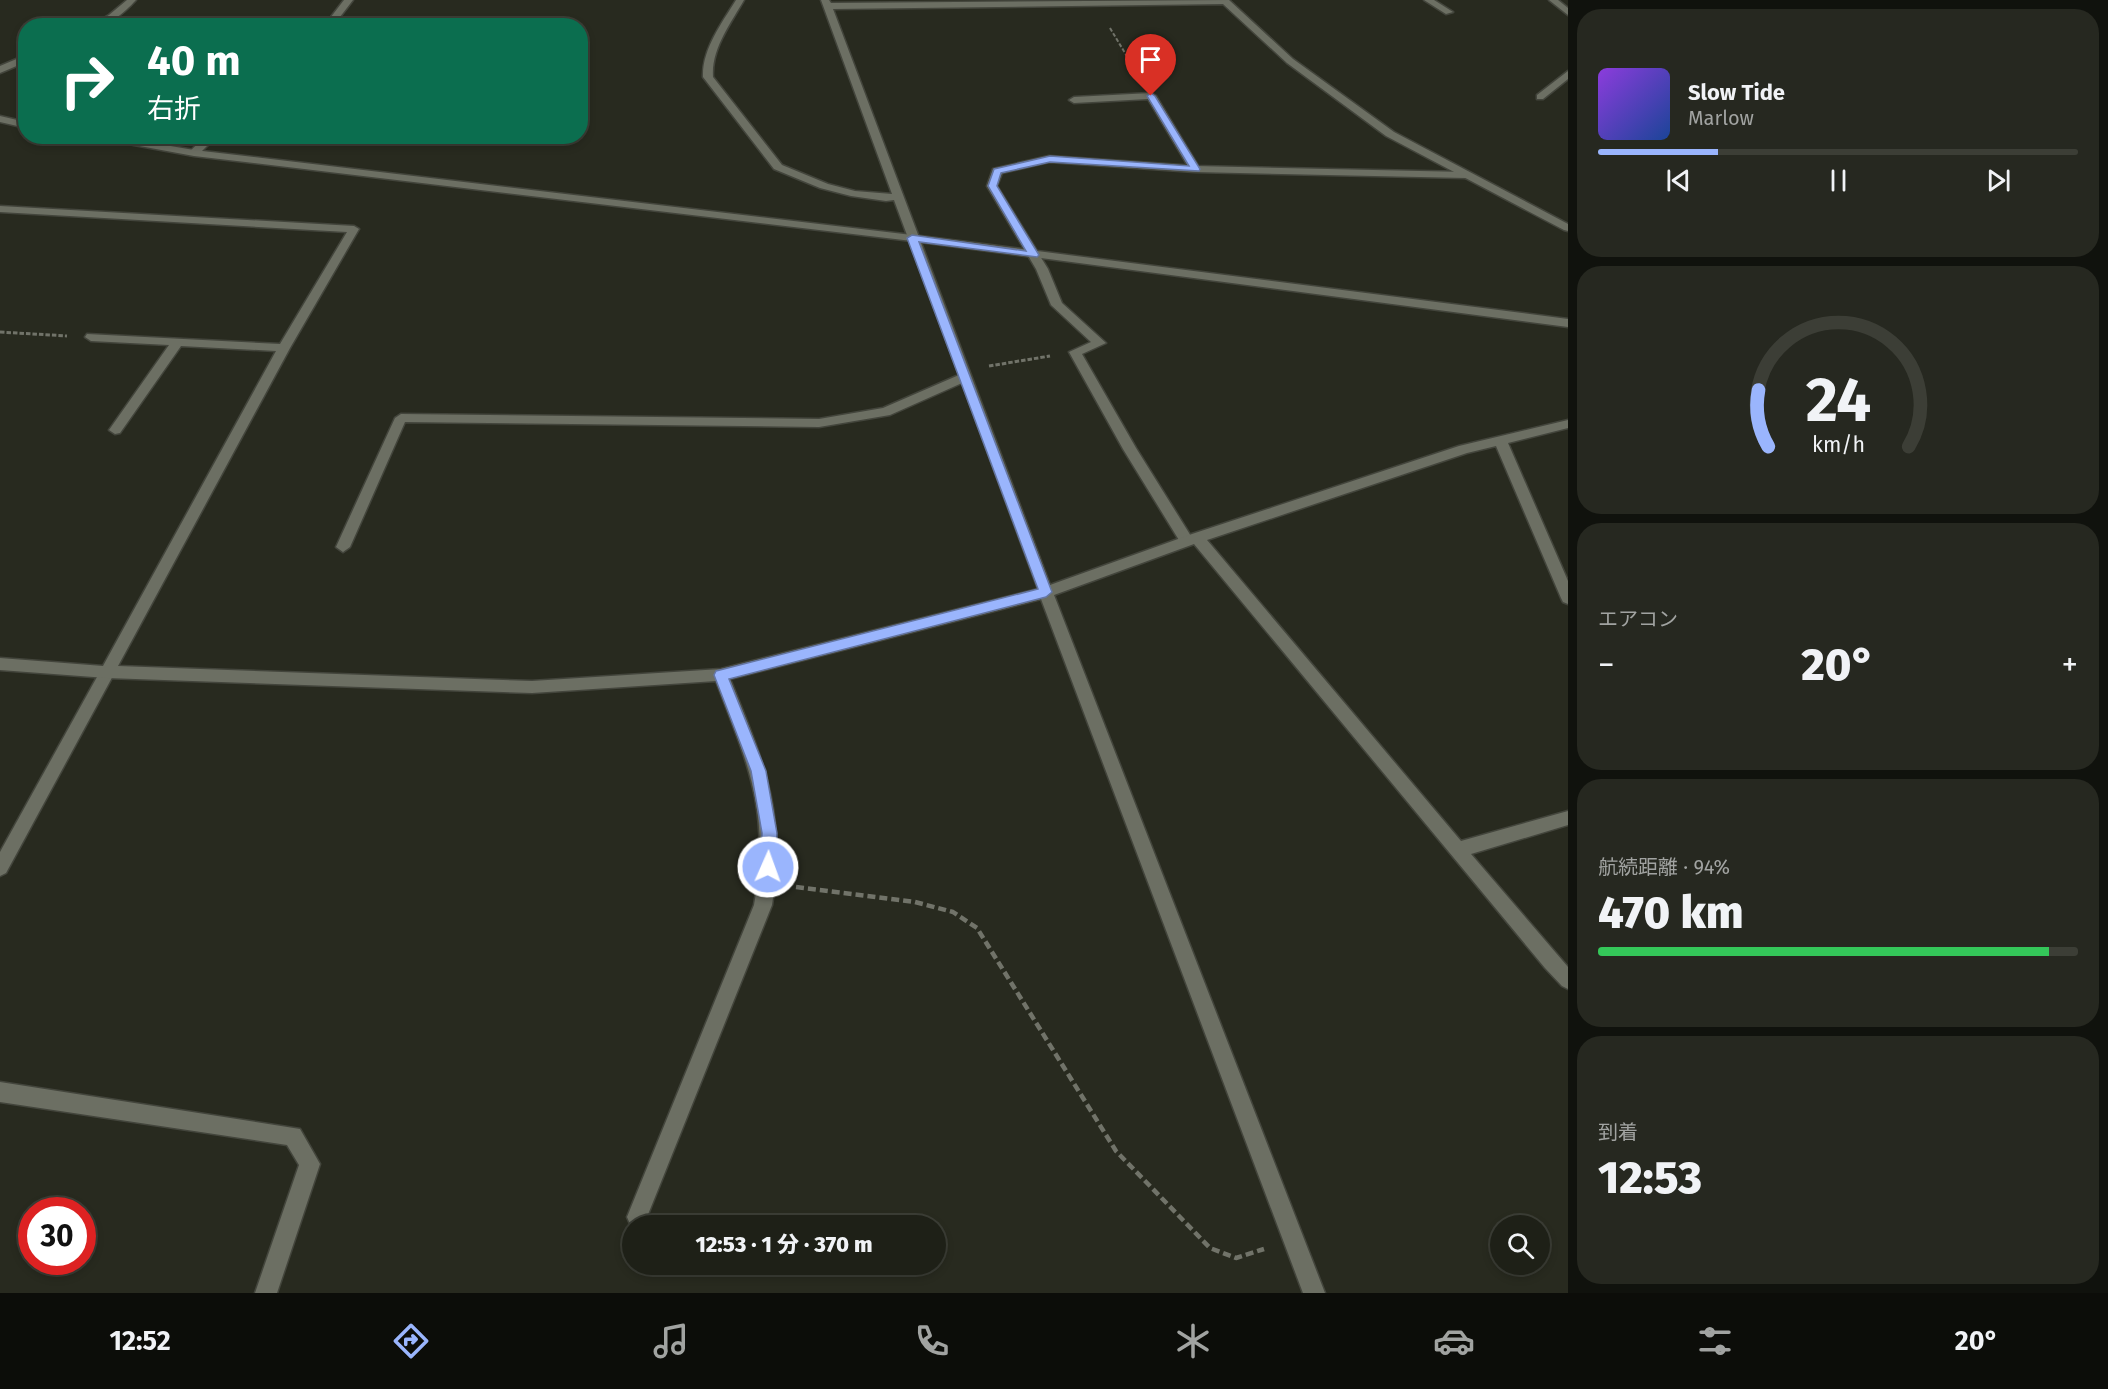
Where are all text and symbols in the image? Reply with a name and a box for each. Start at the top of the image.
pin [1125,34,1176,96]
text: 40 m [147,36,241,86]
icon: right [48,42,126,120]
icon: arrive [1134,43,1167,76]
text: Slow Tide [1688,79,1785,106]
text: 右折 [147,93,201,125]
text: Marlow [1688,106,1754,130]
icon: previous [1662,164,1695,197]
icon: pause [1822,164,1855,197]
icon: next [1982,164,2015,197]
text: 24 [1805,363,1871,438]
text: km/h [1811,432,1865,458]
text: エアコン [1598,607,1678,631]
text: 20° [1801,638,1875,692]
text: − [1598,645,1615,685]
text: + [2062,645,2078,685]
position arrow [736,835,800,899]
text: 航続距離 · 94% [1598,855,1730,879]
text: 470 km [1598,886,1744,940]
text: 到着 [1598,1120,1638,1144]
text: 12:53 [1598,1151,1702,1205]
speed limit sign: 30 [18,1197,96,1275]
map controls [1490,1215,1550,1275]
button: search [1490,1215,1550,1275]
text: 12:53 · 1 分 · 370 m [695,1231,873,1258]
icon: directions [390,1320,432,1362]
icon: music [650,1320,692,1362]
icon: phone [911,1320,953,1362]
icon: climate [1172,1320,1214,1362]
icon: car [1433,1320,1475,1362]
icon: filters [1694,1320,1736,1362]
text: 12:52 [109,1325,171,1357]
text: 20° [1955,1325,1999,1357]

